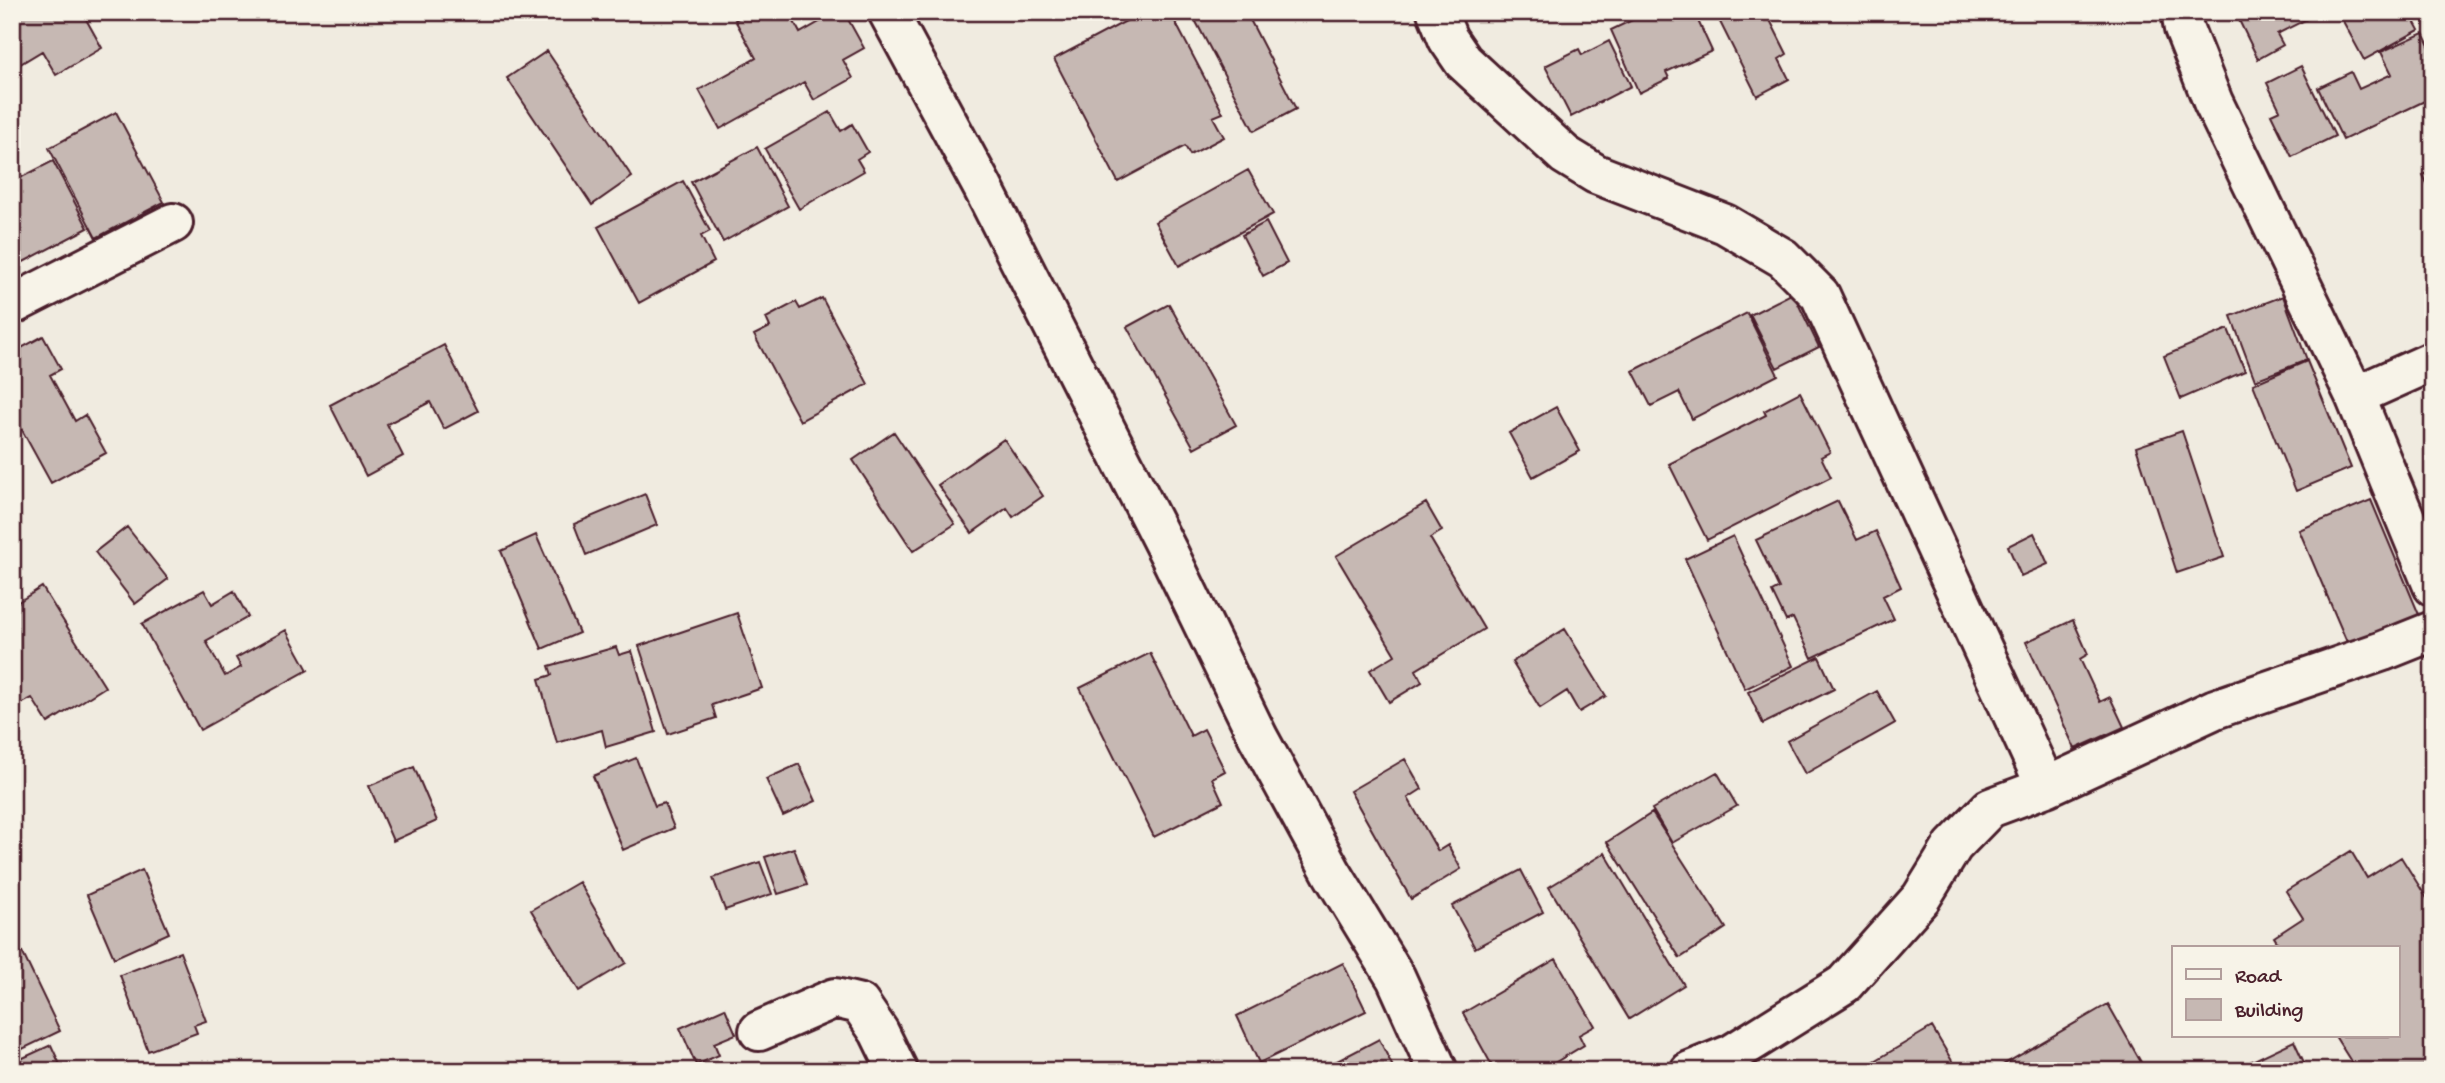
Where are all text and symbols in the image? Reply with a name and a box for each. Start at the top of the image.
legend [2172,946,2400,1038]
text: Road [2235,966,2283,991]
text: Building [2234,1000,2304,1025]

